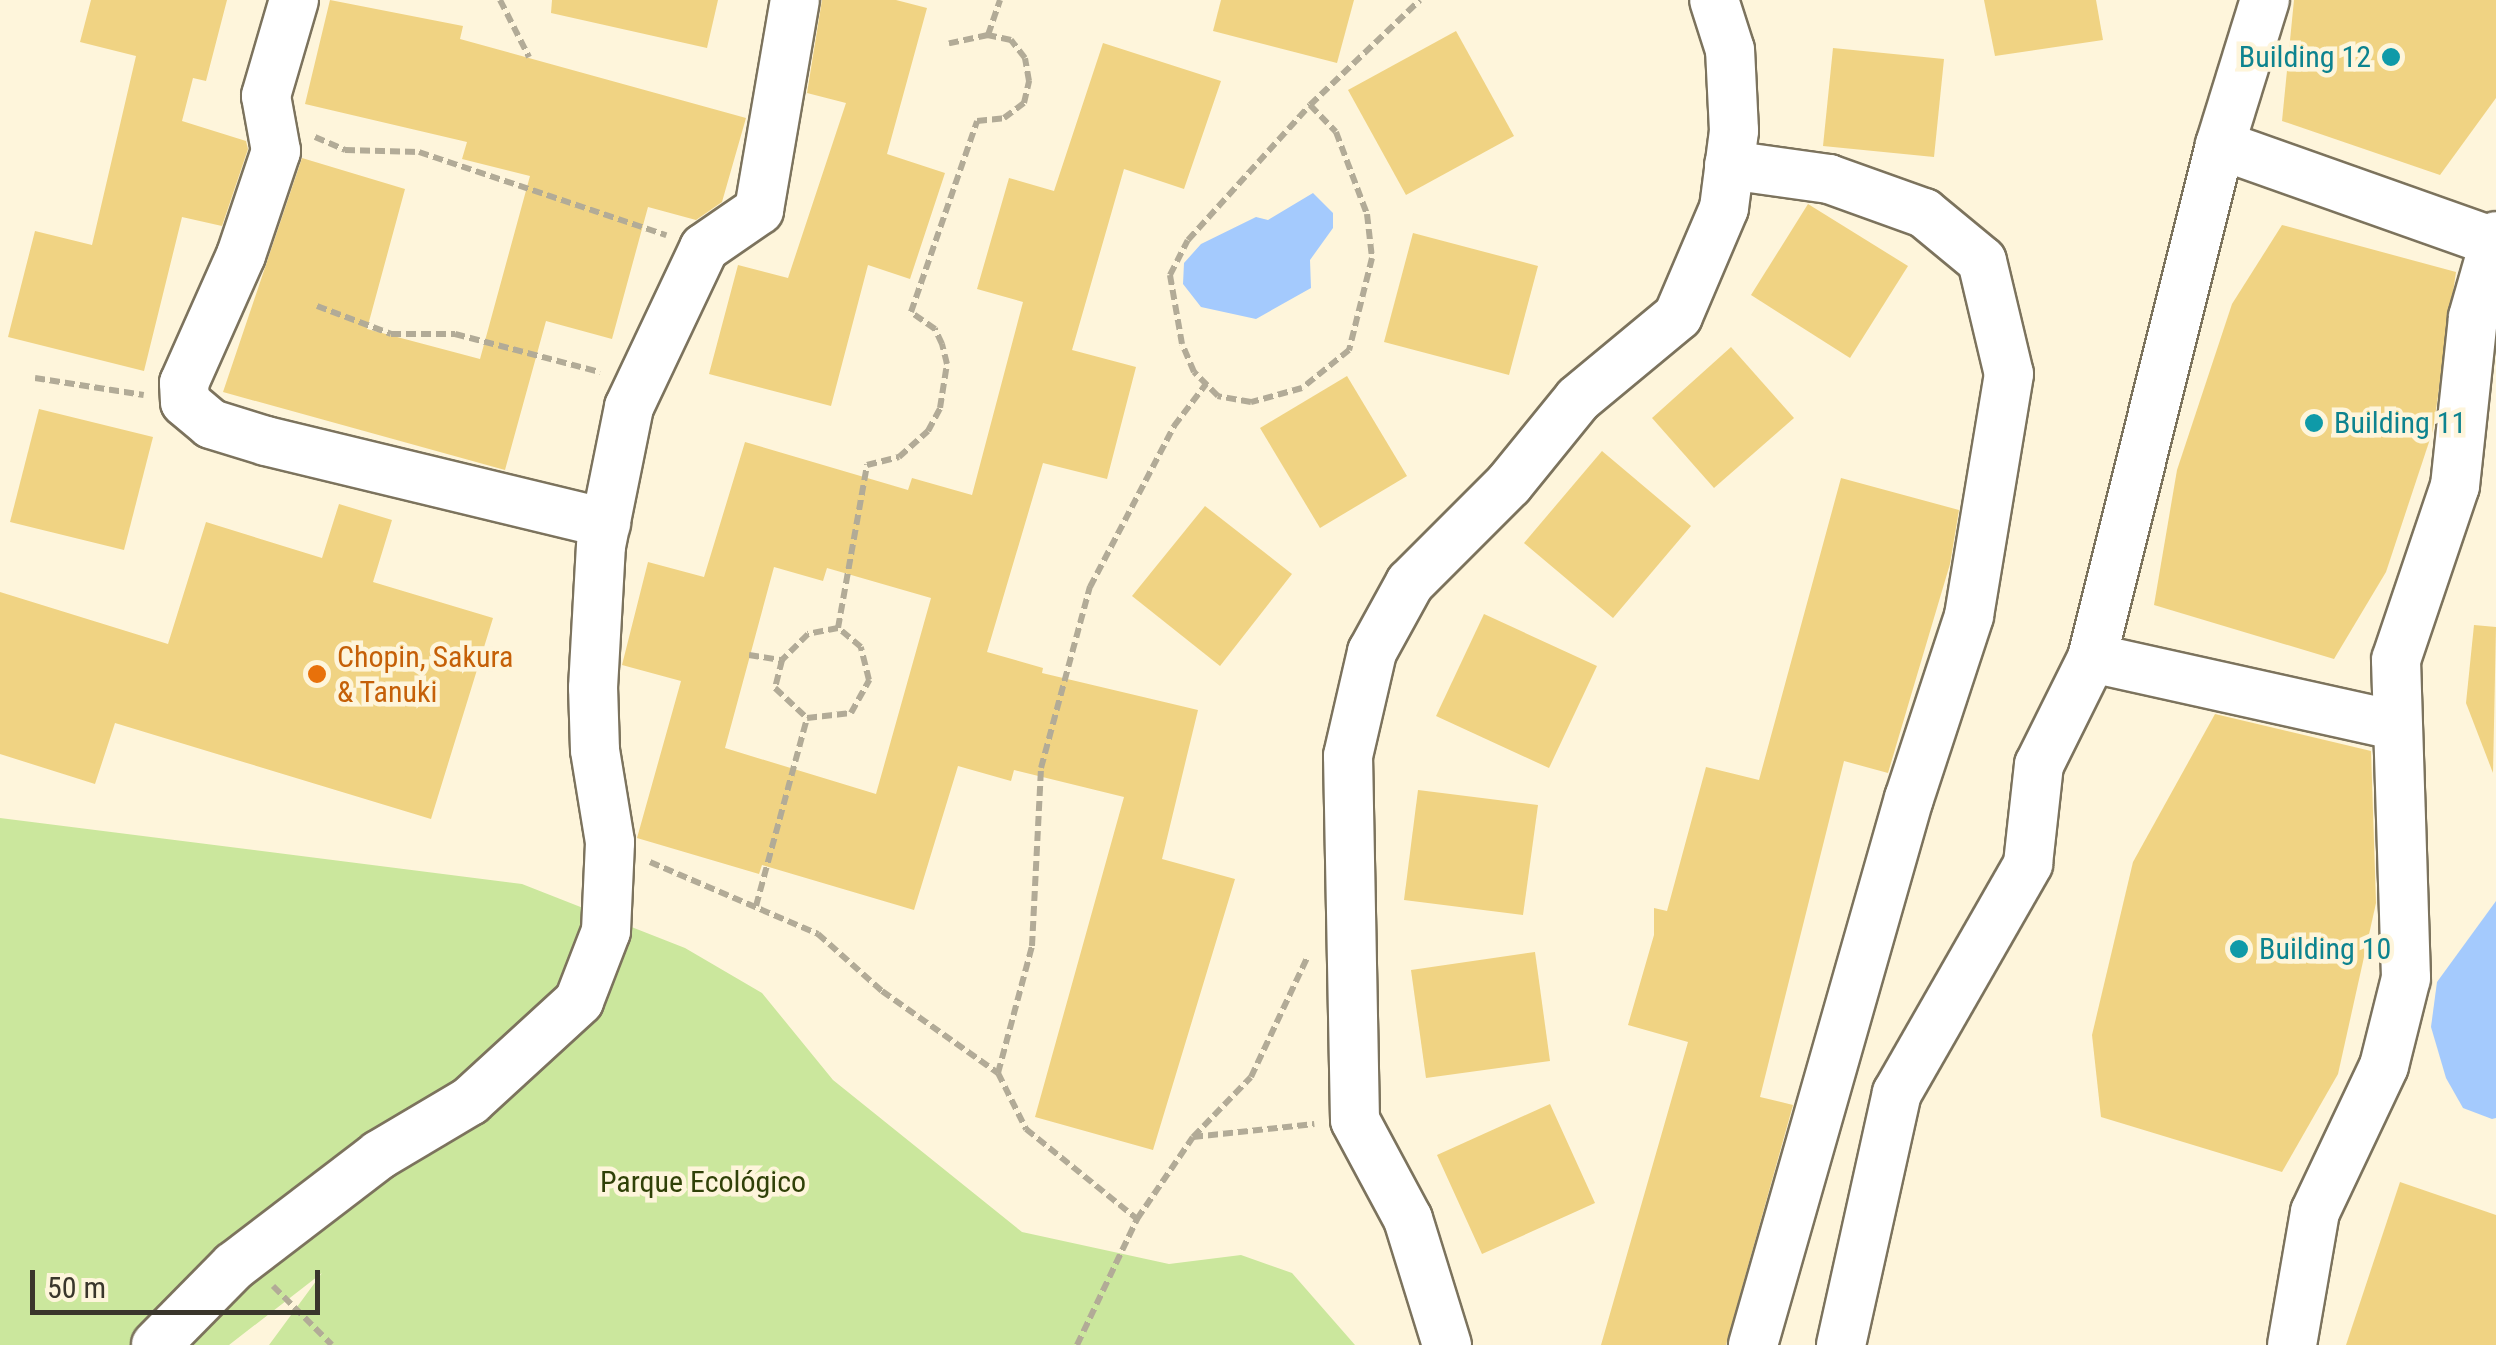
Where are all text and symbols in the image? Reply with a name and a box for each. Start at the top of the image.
place label: Building 12 [2239,39,2371,75]
marker: Building 12 [2380,46,2402,68]
place label: Building 11 [2334,405,2466,441]
marker: Building 11 [2303,412,2325,434]
place label: Chopin, Sakura & Tanuki [337,639,513,710]
marker: Chopin, Sakura & Tanuki [306,663,328,685]
place label: Building 10 [2259,931,2391,967]
marker: Building 10 [2228,938,2250,960]
park label: Parque Ecológico [600,1164,806,1200]
scale bar [35,1250,325,1312]
text: 50 m [47,1270,106,1305]

